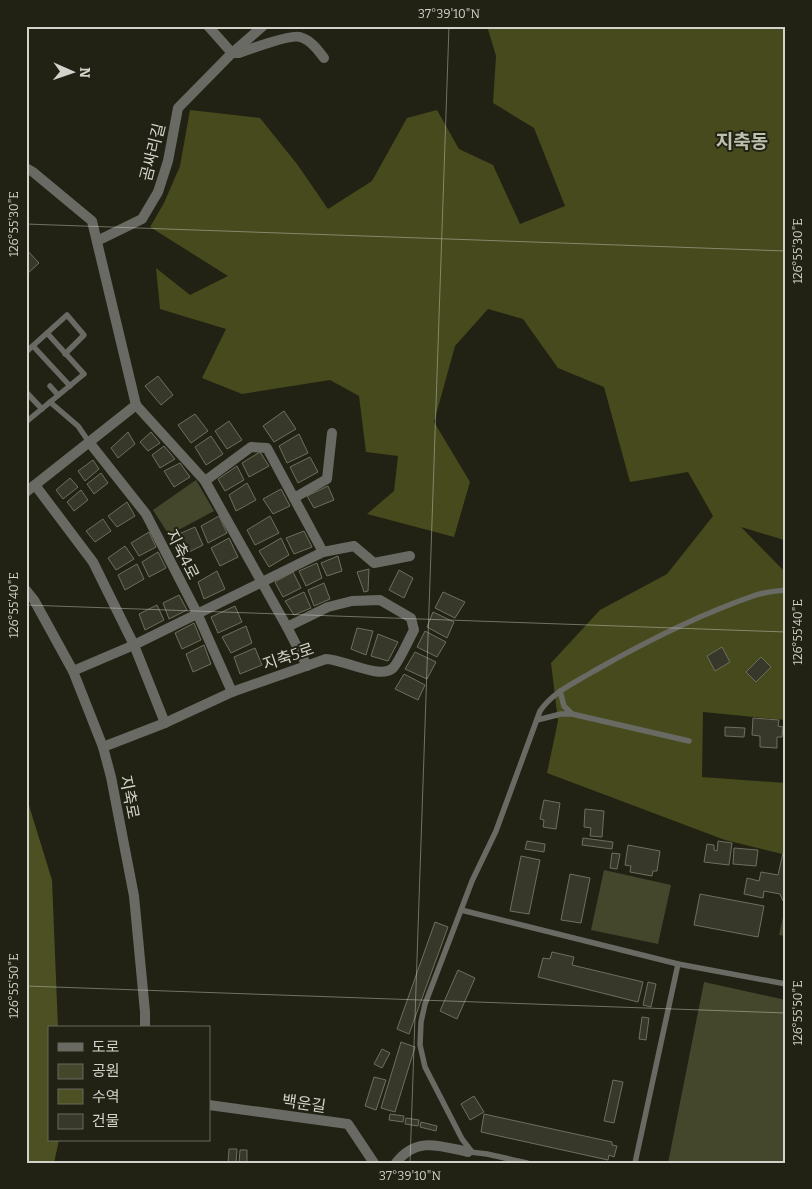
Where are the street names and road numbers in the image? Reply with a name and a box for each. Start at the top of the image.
street label: 곰싸리길 [136,121,169,183]
street label: 지축4로 [162,526,203,583]
street label: 지축5로 [260,639,316,674]
street label: 지축로 [116,774,143,821]
street label: 백운길 [281,1091,327,1116]

